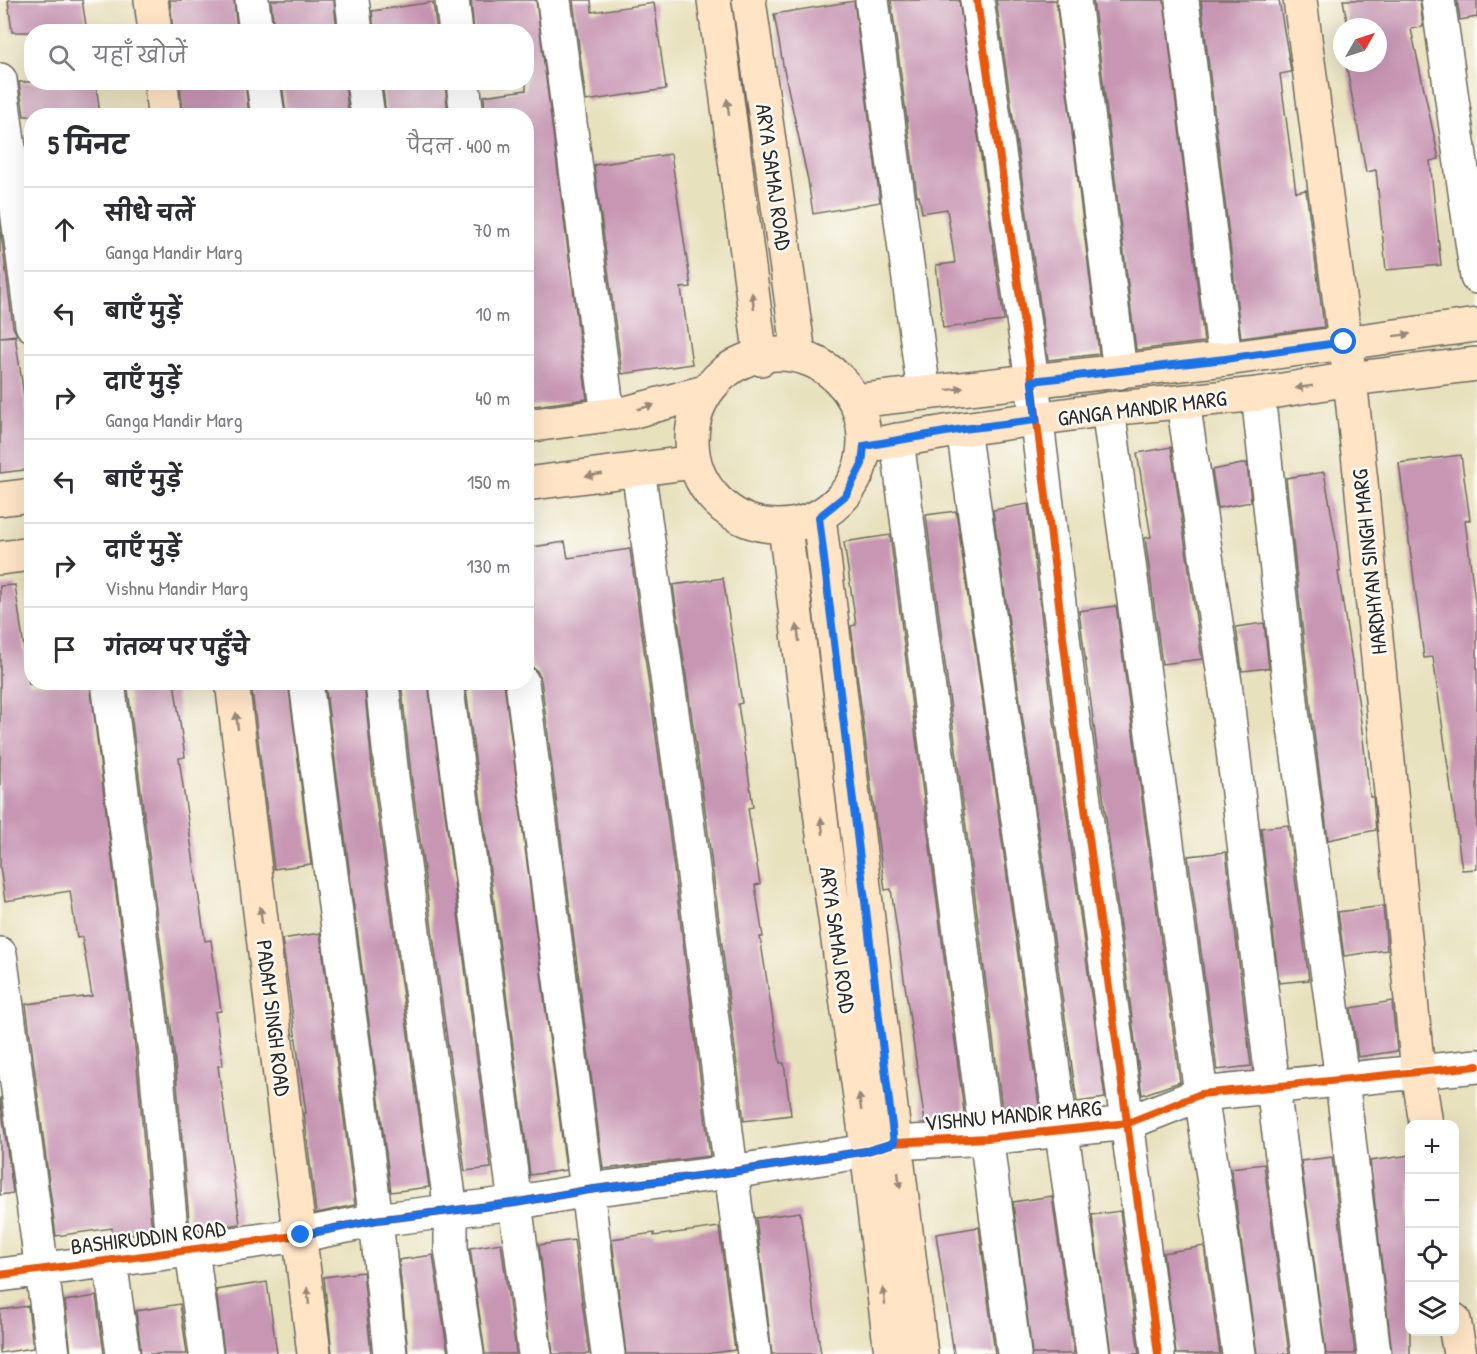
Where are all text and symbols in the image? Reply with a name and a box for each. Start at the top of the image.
north arrow [1333,18,1387,72]
search box [24,24,534,90]
text: यहाँ खोजें [93,40,187,70]
icon: search [45,41,78,74]
one-way arrow [723,98,733,117]
street label: ARYA SAMAJ ROAD [749,102,799,253]
text: 5 मिनट [48,127,128,162]
text: पैदल · 400 m [407,132,510,159]
text: सीधे चलें [105,198,195,228]
icon: ahead [48,213,81,246]
text: 70 m [473,216,510,243]
text: Ganga Mandir Marg [105,238,243,265]
one-way arrow [748,291,758,310]
text: बाएँ मुड़ें [105,296,182,326]
icon: left [48,297,81,330]
text: 10 m [476,300,510,327]
route start [1330,328,1356,354]
one-way arrow [1392,330,1411,340]
text: दाएँ मुड़ें [105,366,181,396]
icon: right [48,381,81,414]
one-way arrow [1294,382,1313,391]
street label: GANGA MANDIR MARG [1056,383,1229,433]
text: 40 m [475,384,510,411]
one-way arrow [946,384,965,394]
one-way arrow [638,402,656,411]
text: Ganga Mandir Marg [105,406,243,433]
text: बाएँ मुड़ें [105,464,182,494]
icon: left [48,465,81,498]
street label: HARDHYAN SINGH MARG [1344,467,1394,656]
text: 150 m [467,468,510,495]
one-way arrow [585,471,604,480]
text: दाएँ मुड़ें [105,534,181,564]
icon: right [48,549,81,582]
text: 130 m [467,552,510,579]
text: Vishnu Mandir Marg [105,574,248,601]
one-way arrow [793,623,803,642]
text: गंतव्य पर पहुँचे [105,632,249,662]
icon: arrive [48,633,81,666]
one-way arrow [232,712,242,731]
one-way arrow [817,817,826,836]
street label: ARYA SAMAJ ROAD [813,865,863,1016]
one-way arrow [257,905,266,924]
street label: PADAM SINGH ROAD [250,938,299,1098]
street label: VISHNU MANDIR MARG [923,1092,1103,1138]
one-way arrow [856,1093,865,1112]
map controls [1405,1120,1459,1336]
button: + [1405,1120,1459,1174]
one-way arrow [894,1170,904,1189]
button: − [1405,1174,1459,1228]
street label: BASHIRUDDIN ROAD [69,1213,228,1261]
route end [287,1221,313,1247]
button: locate [1405,1228,1459,1282]
button: layers [1405,1282,1459,1336]
one-way arrow [303,1286,313,1305]
one-way arrow [880,1286,889,1305]

